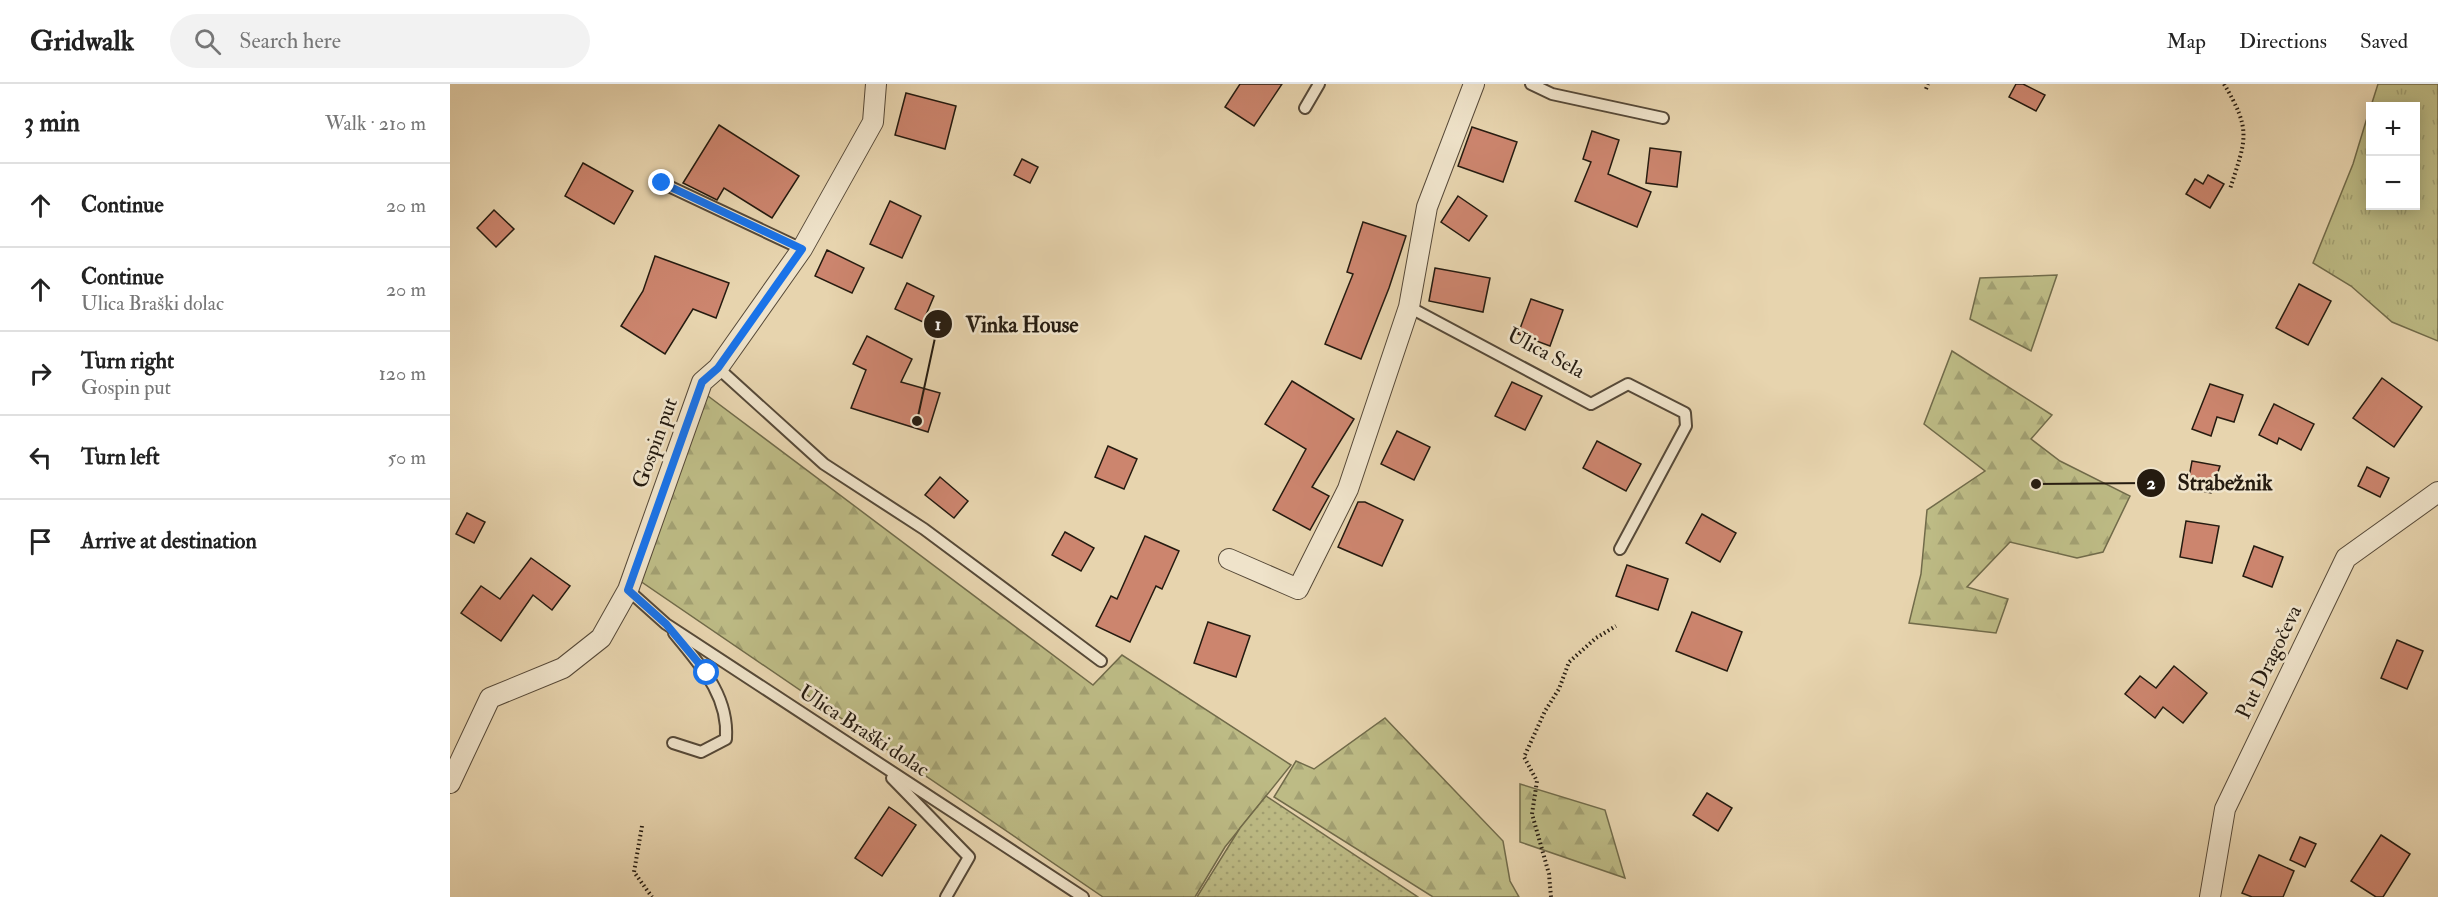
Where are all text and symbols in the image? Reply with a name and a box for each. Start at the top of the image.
search box [170,14,590,68]
text: Gridwalk [30,24,134,59]
icon: search [191,25,224,58]
text: Search here [239,27,341,55]
text: Map [2166,28,2206,55]
text: Directions [2239,28,2327,55]
text: Saved [2360,28,2408,55]
map controls [2366,102,2420,210]
button: + [2366,102,2420,156]
text: 3 min [24,107,80,139]
text: Walk · 210 m [325,111,426,136]
button: − [2366,156,2420,210]
route end [648,169,674,195]
icon: ahead [24,189,57,222]
text: Continue [81,191,164,219]
text: 20 m [386,193,426,218]
text: Continue [81,263,164,291]
icon: ahead [24,273,57,306]
text: 20 m [386,277,426,302]
text: Ulica Braški dolac [81,291,224,316]
callout: Vinka House [923,304,1090,344]
text: Vinka House [964,311,1079,339]
text: 1 [935,313,941,336]
street label: Ulica Sela [1502,321,1590,385]
text: Turn right [81,347,174,375]
icon: right [24,357,57,390]
text: 120 m [379,361,426,386]
text: Gospin put [81,375,171,400]
street label: Gospin put [626,394,684,492]
icon: left [24,441,57,474]
text: Turn left [81,443,160,471]
text: 50 m [387,445,426,470]
callout: Strabežnik [2136,463,2285,503]
text: Strabežnik [2178,469,2273,497]
text: 2 [2146,472,2156,495]
icon: arrive [24,525,57,558]
text: Arrive at destination [81,527,257,555]
street label: Put Dragočeva [2230,600,2308,723]
route start [693,659,719,685]
street label: Ulica Braški dolac [794,679,935,784]

